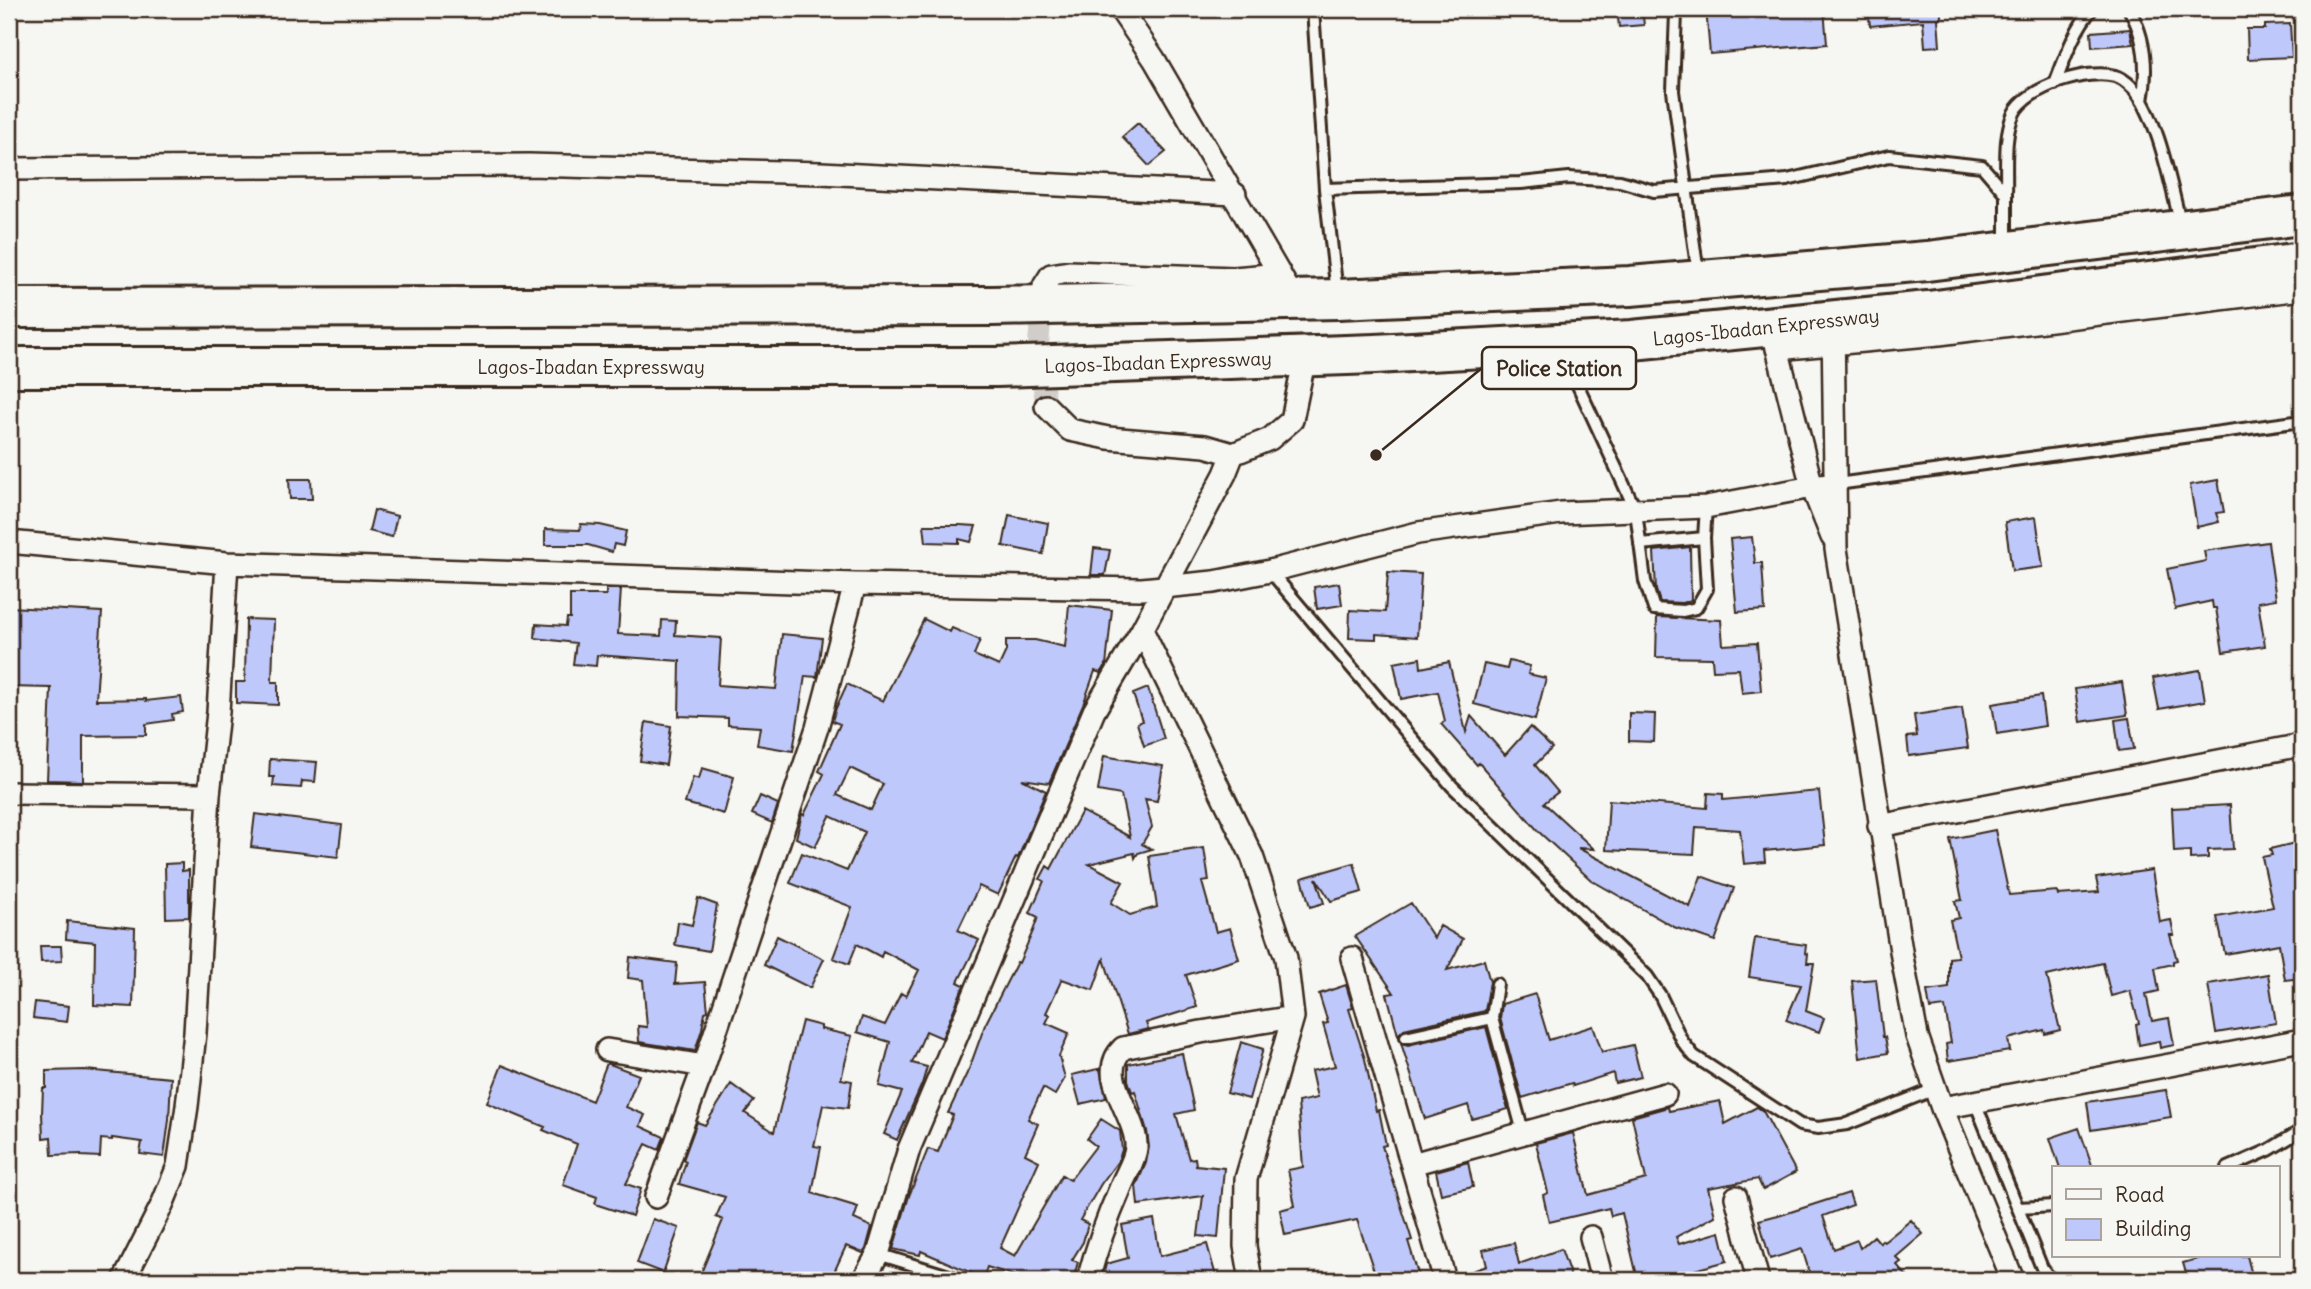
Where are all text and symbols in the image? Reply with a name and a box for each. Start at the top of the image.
street label: Lagos-Ibadan Expressway [1651,303,1881,351]
street label: Lagos-Ibadan Expressway [1044,346,1272,378]
callout: Police Station [1482,347,1636,389]
street label: Lagos-Ibadan Expressway [477,355,705,379]
text: Police Station [1496,355,1622,382]
legend [2052,1166,2280,1258]
text: Road [2115,1181,2164,1208]
text: Building [2115,1215,2191,1242]

